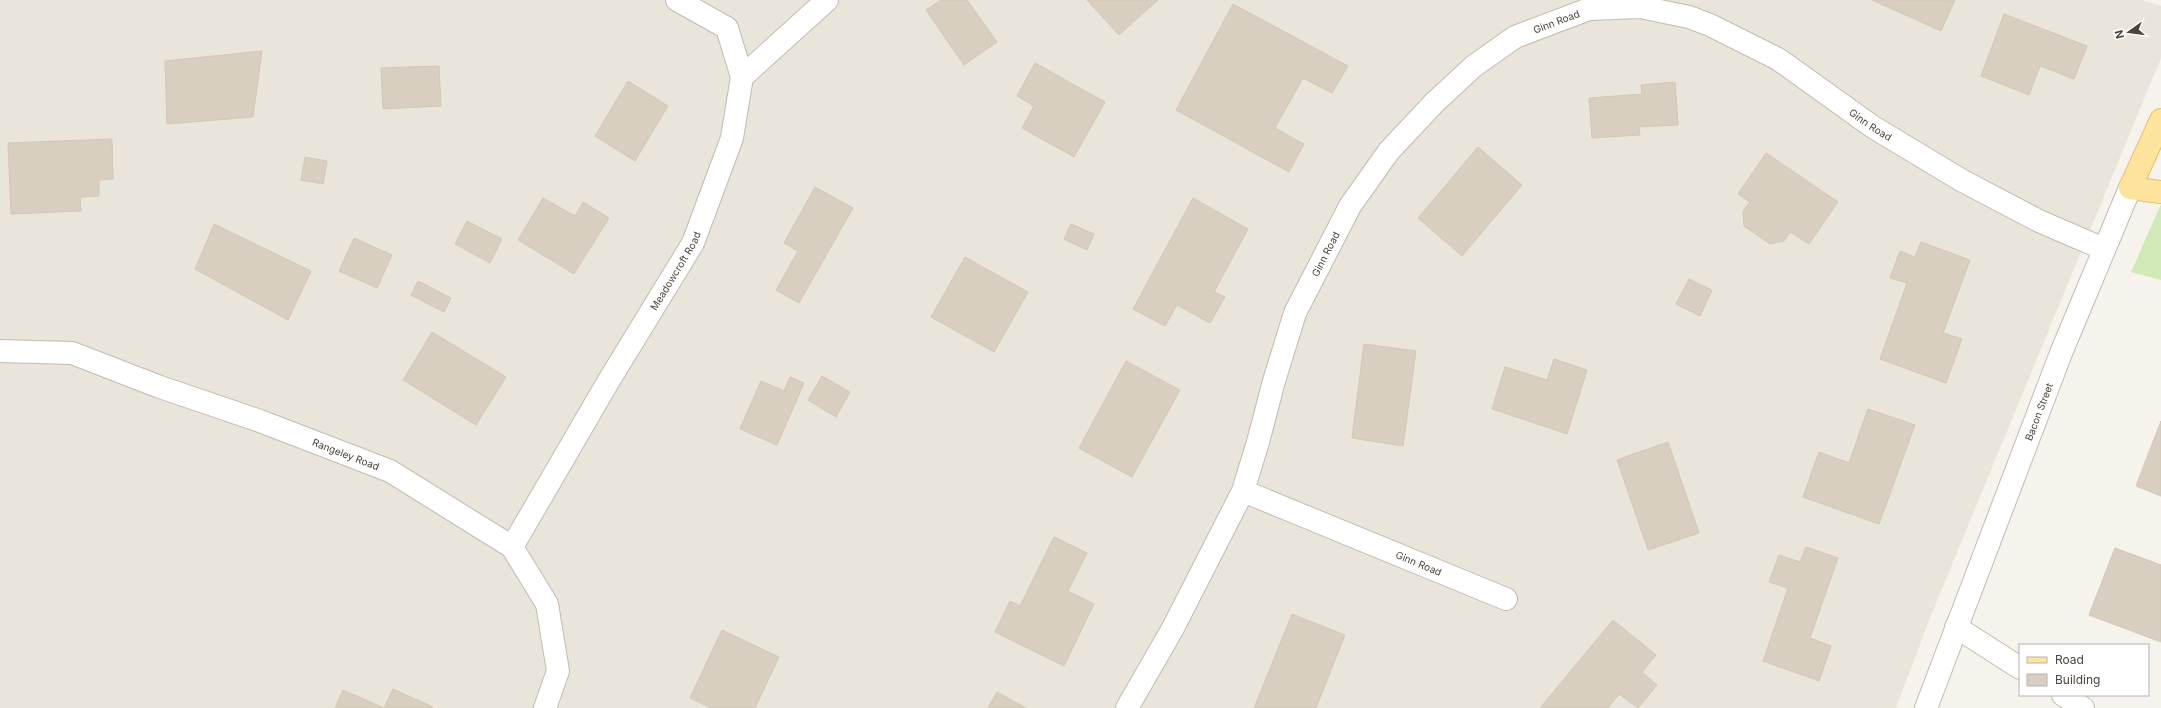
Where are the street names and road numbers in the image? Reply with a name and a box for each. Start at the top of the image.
street label: Ginn Road [1531,7,1581,36]
street label: Ginn Road [1847,106,1894,143]
street label: Meadowcroft Road [647,230,703,312]
street label: Ginn Road [1309,230,1342,278]
street label: Bacon Street [2022,380,2055,442]
street label: Rangeley Road [311,436,381,472]
street label: Ginn Road [1394,548,1444,578]

